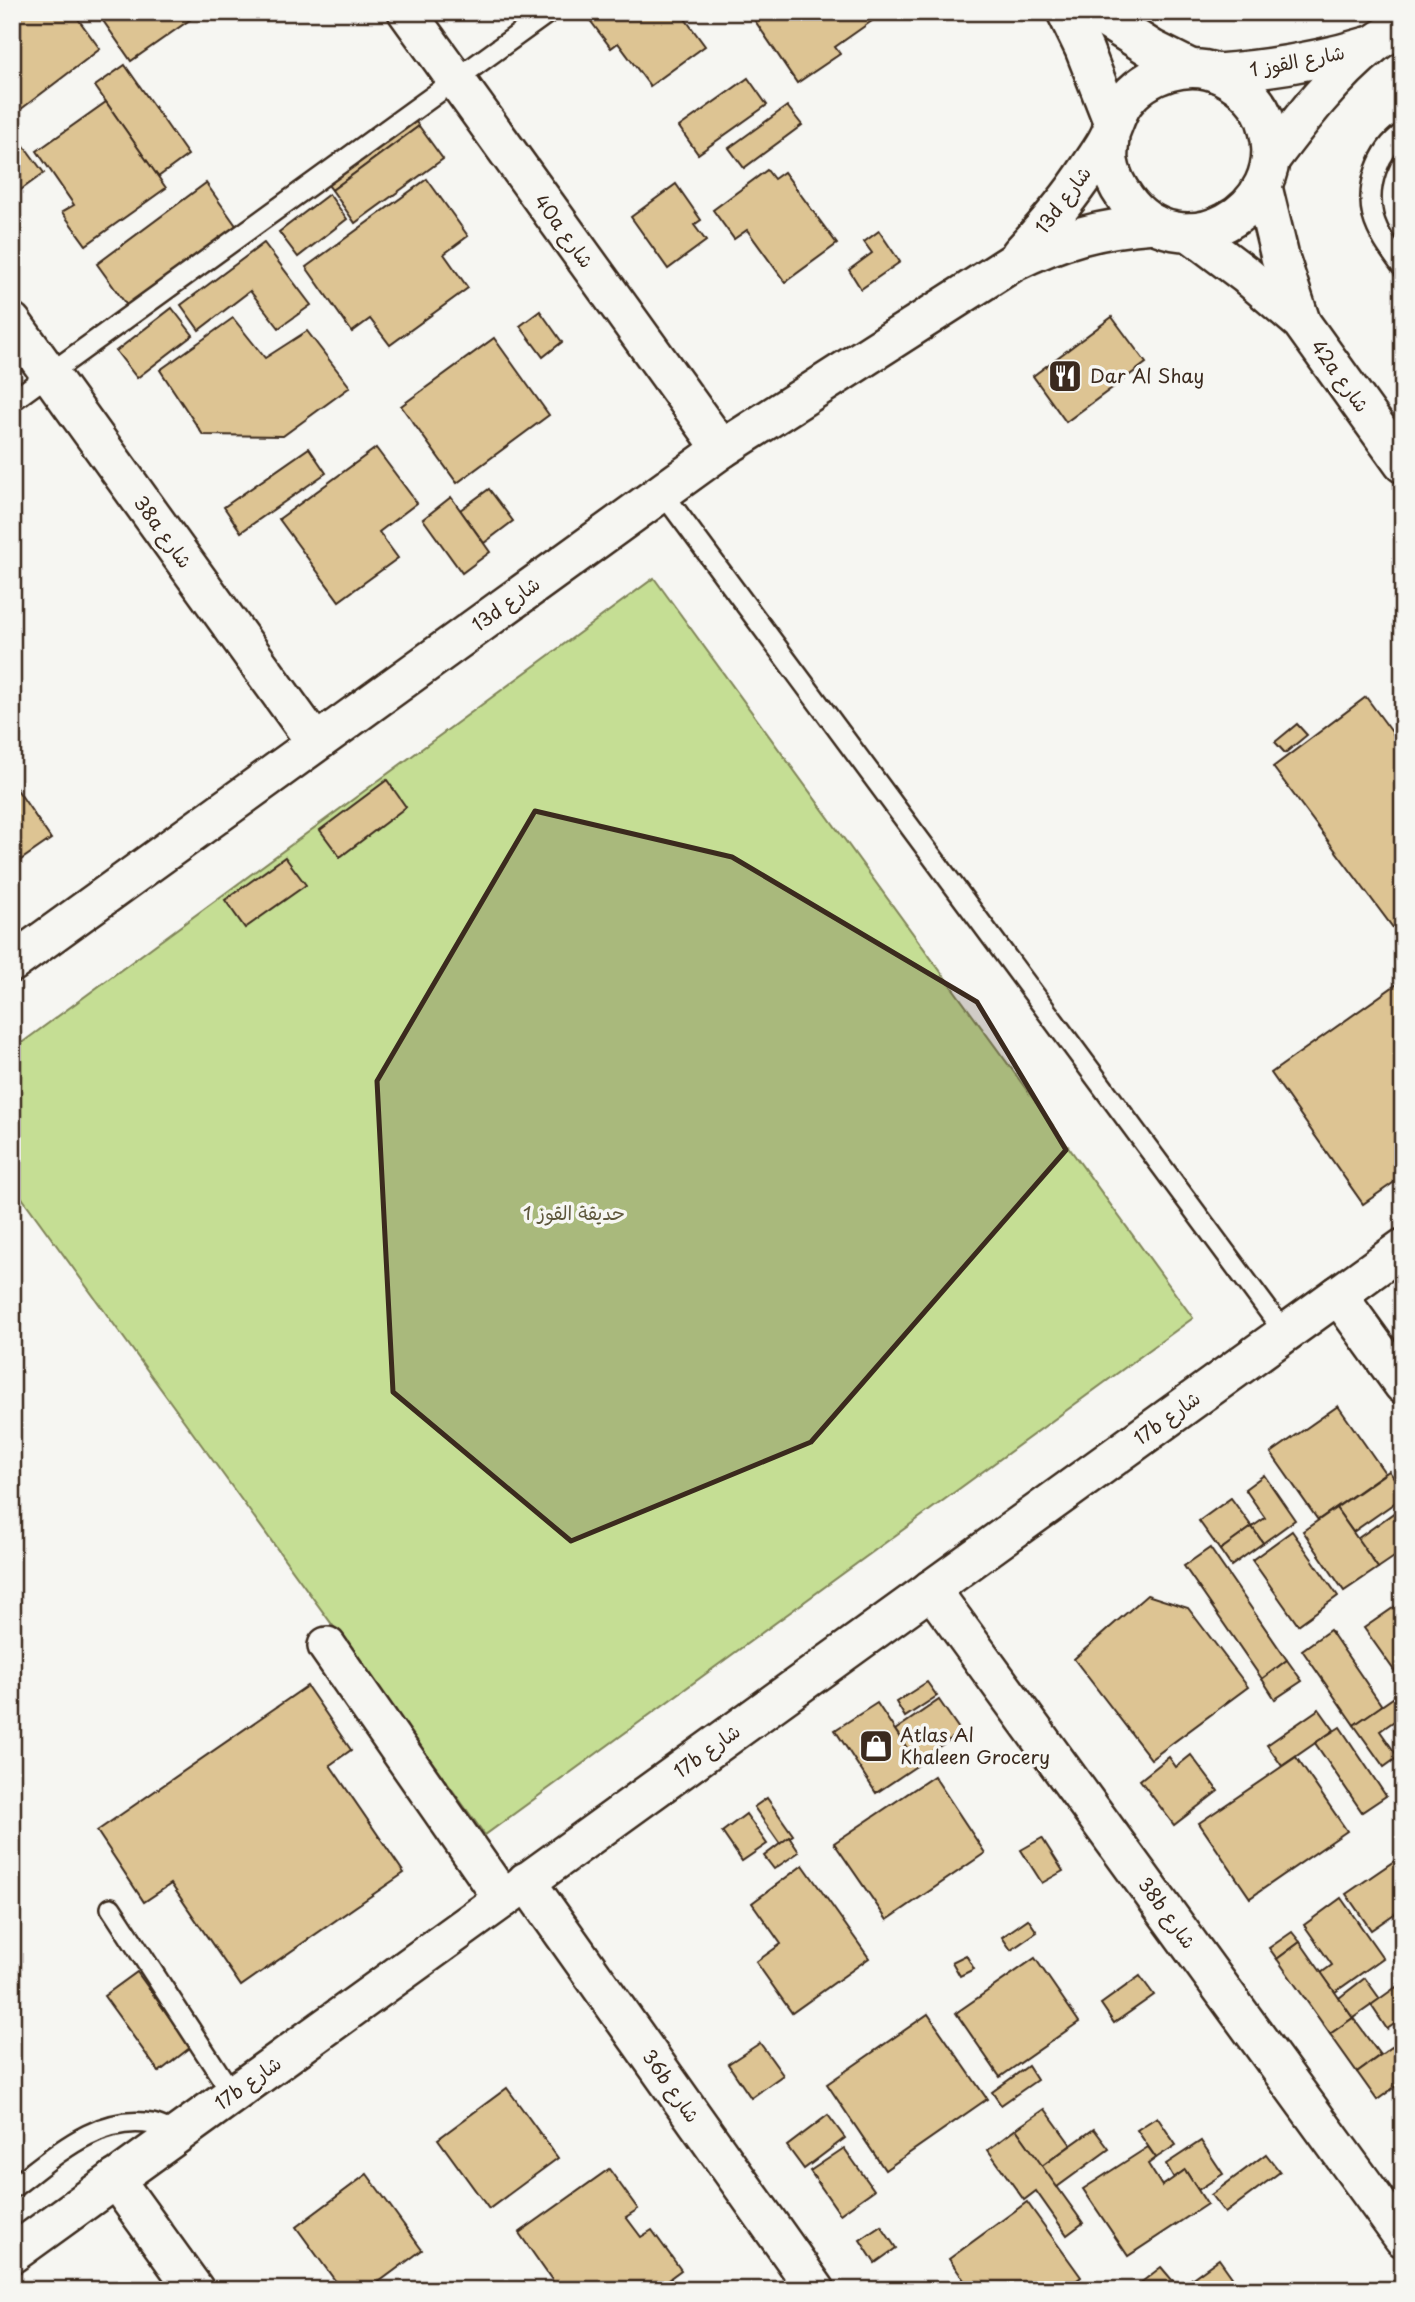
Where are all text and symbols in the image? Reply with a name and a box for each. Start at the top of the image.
street label: شارع القوز 1 [1247,37,1347,84]
street label: 13d شارع [1028,160,1098,240]
street label: 40a شارع [528,188,601,274]
street label: 42a شارع [1304,333,1377,418]
restaurant icon: Dar Al Shay [1046,357,1084,395]
place label: Dar Al Shay [1090,361,1204,389]
street label: 38a شارع [127,489,200,574]
street label: 13d شارع [466,569,546,638]
park label: حديقة القوز 1 [523,1198,625,1226]
street label: 17b شارع [1127,1383,1206,1452]
street label: 17b شارع [667,1716,746,1785]
place label: Atlas Al Khaleen Grocery [900,1720,1050,1770]
shop icon: Atlas Al Khaleen Grocery [857,1727,895,1765]
street label: 38b شارع [1131,1871,1203,1955]
street label: 36b شارع [635,2043,707,2128]
street label: 17b شارع [208,2048,287,2117]

